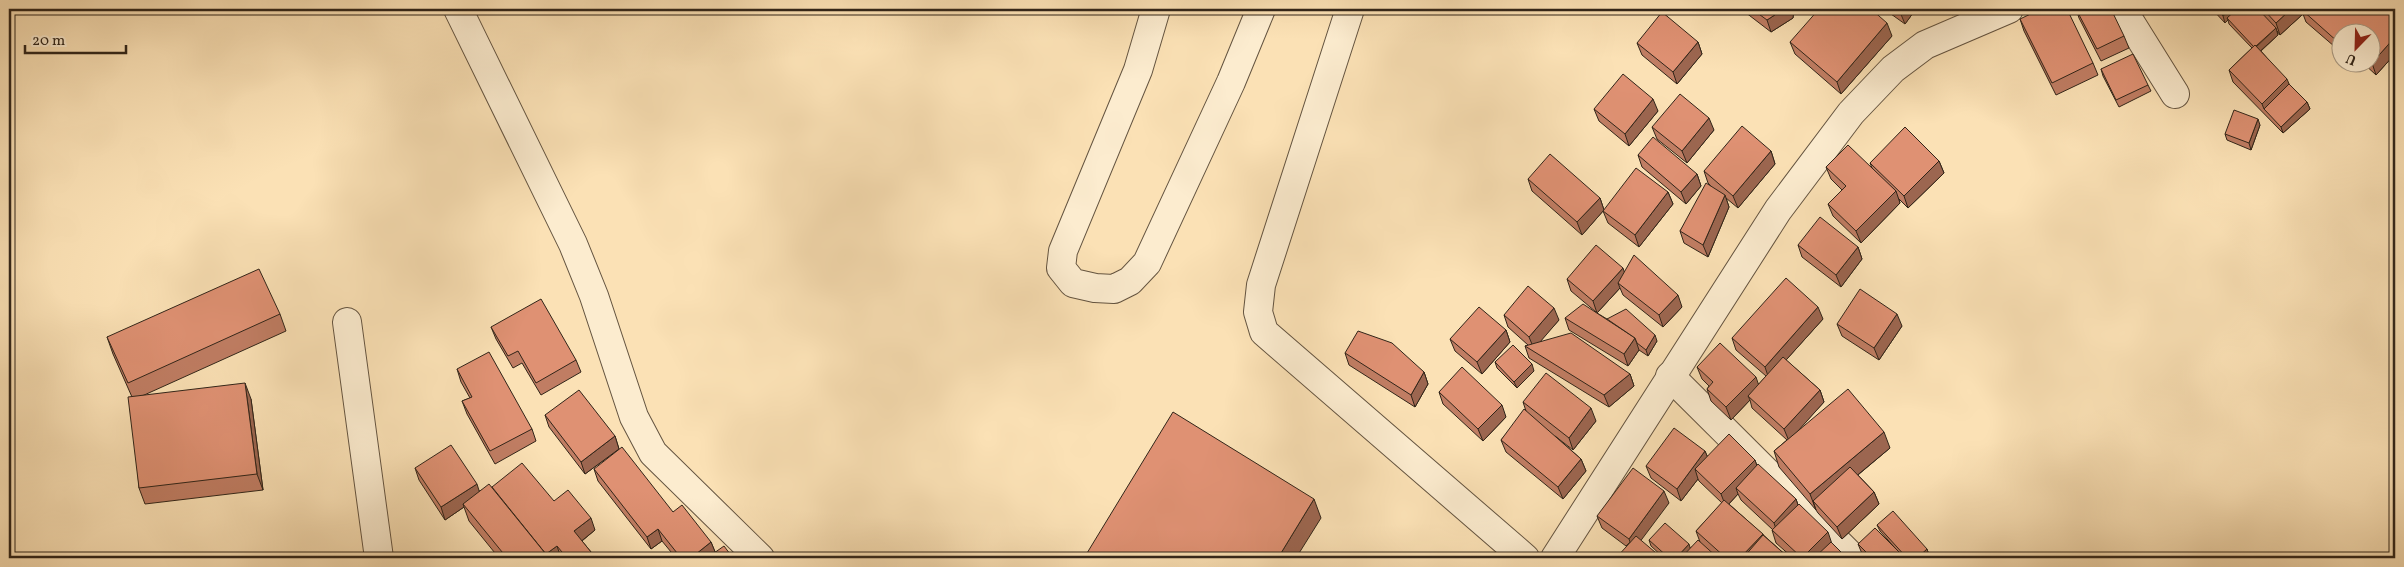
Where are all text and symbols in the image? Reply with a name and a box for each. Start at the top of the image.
scale bar [25,22,126,54]
north arrow [2332,22,2382,72]
text: 20 m [32,31,65,52]
text: U [2343,48,2360,69]

